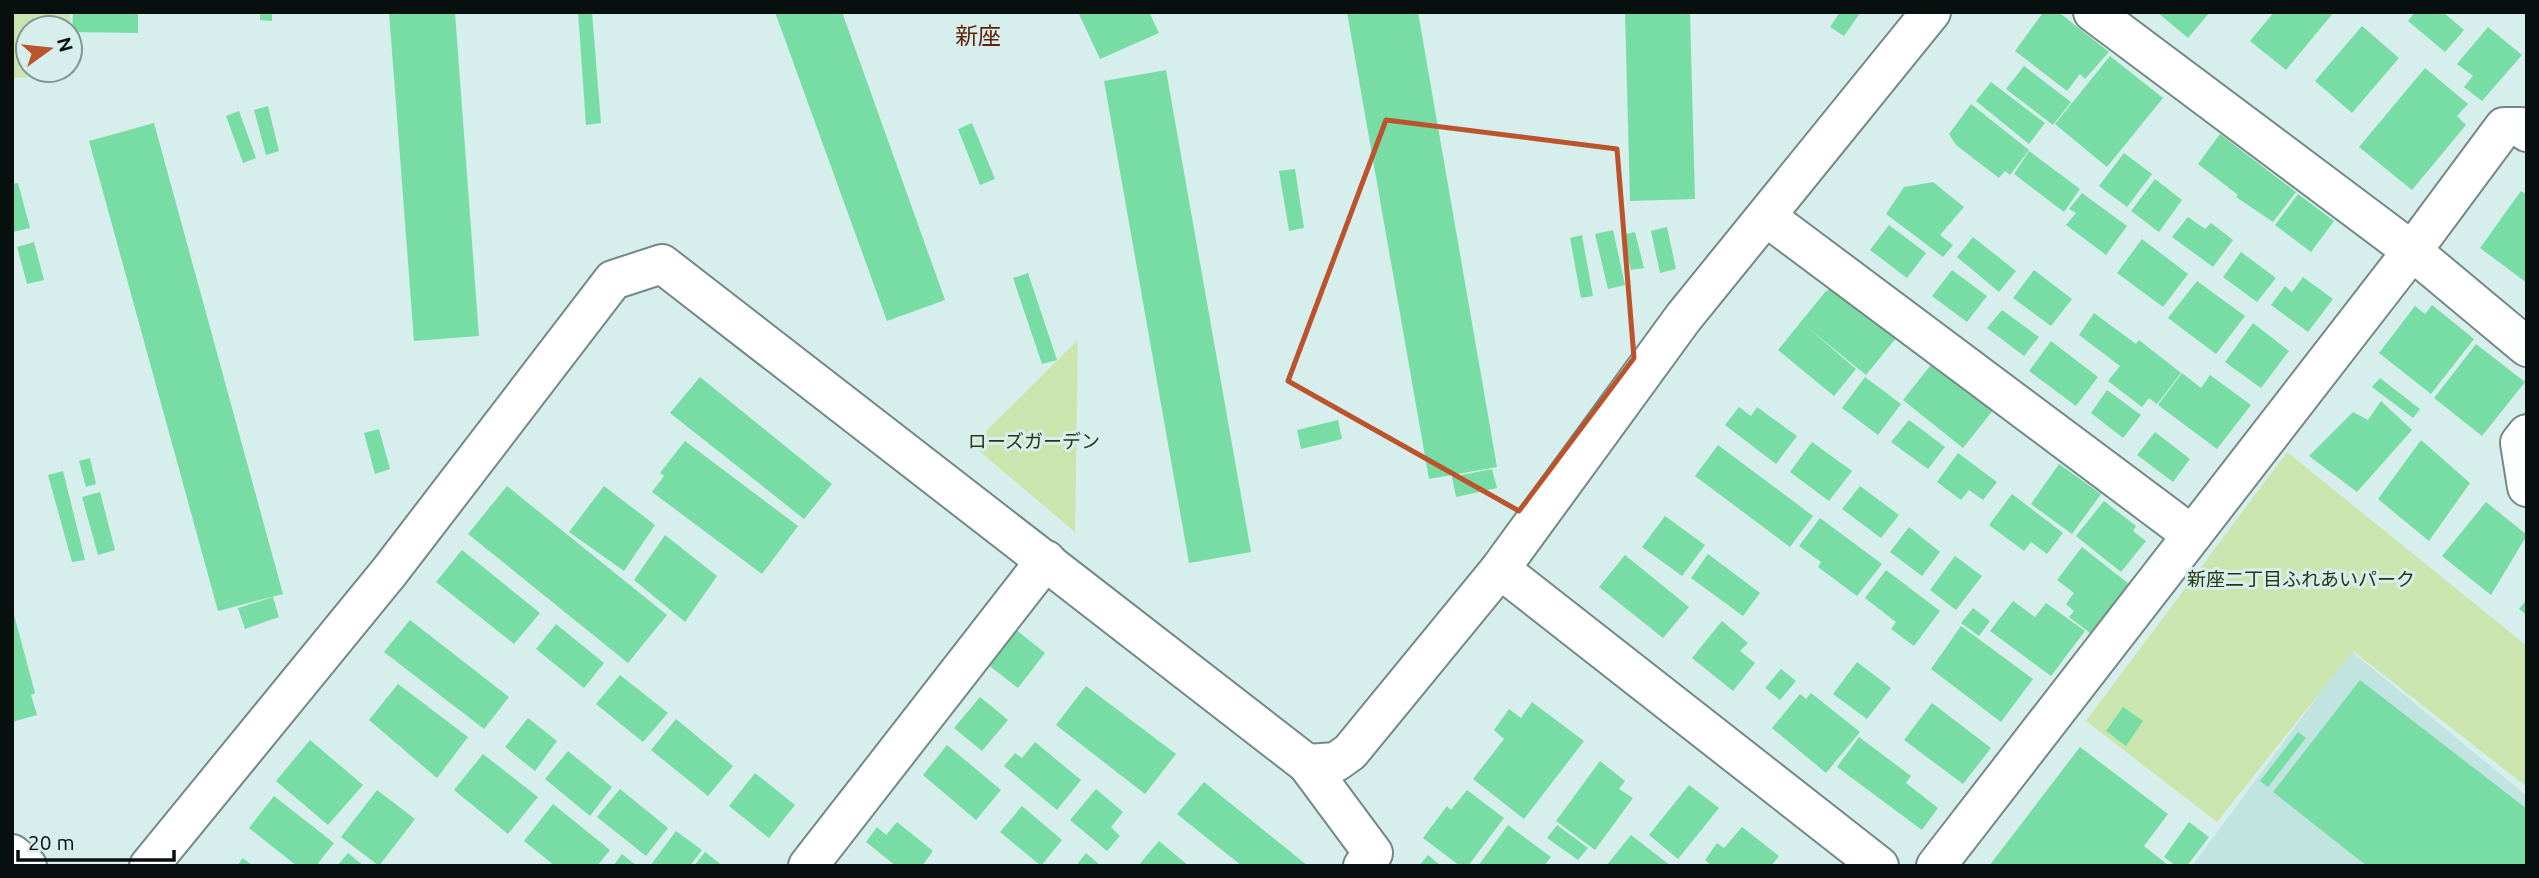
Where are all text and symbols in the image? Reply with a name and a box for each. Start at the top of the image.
north arrow [14,14,84,84]
district label: 新座 [955,23,1001,48]
text: N [53,35,78,54]
park label: ローズガーデン [968,430,1100,452]
park label: 新座二丁目ふれあいパーク [2187,568,2415,590]
scale bar [18,818,173,862]
text: 20 m [28,830,75,854]

